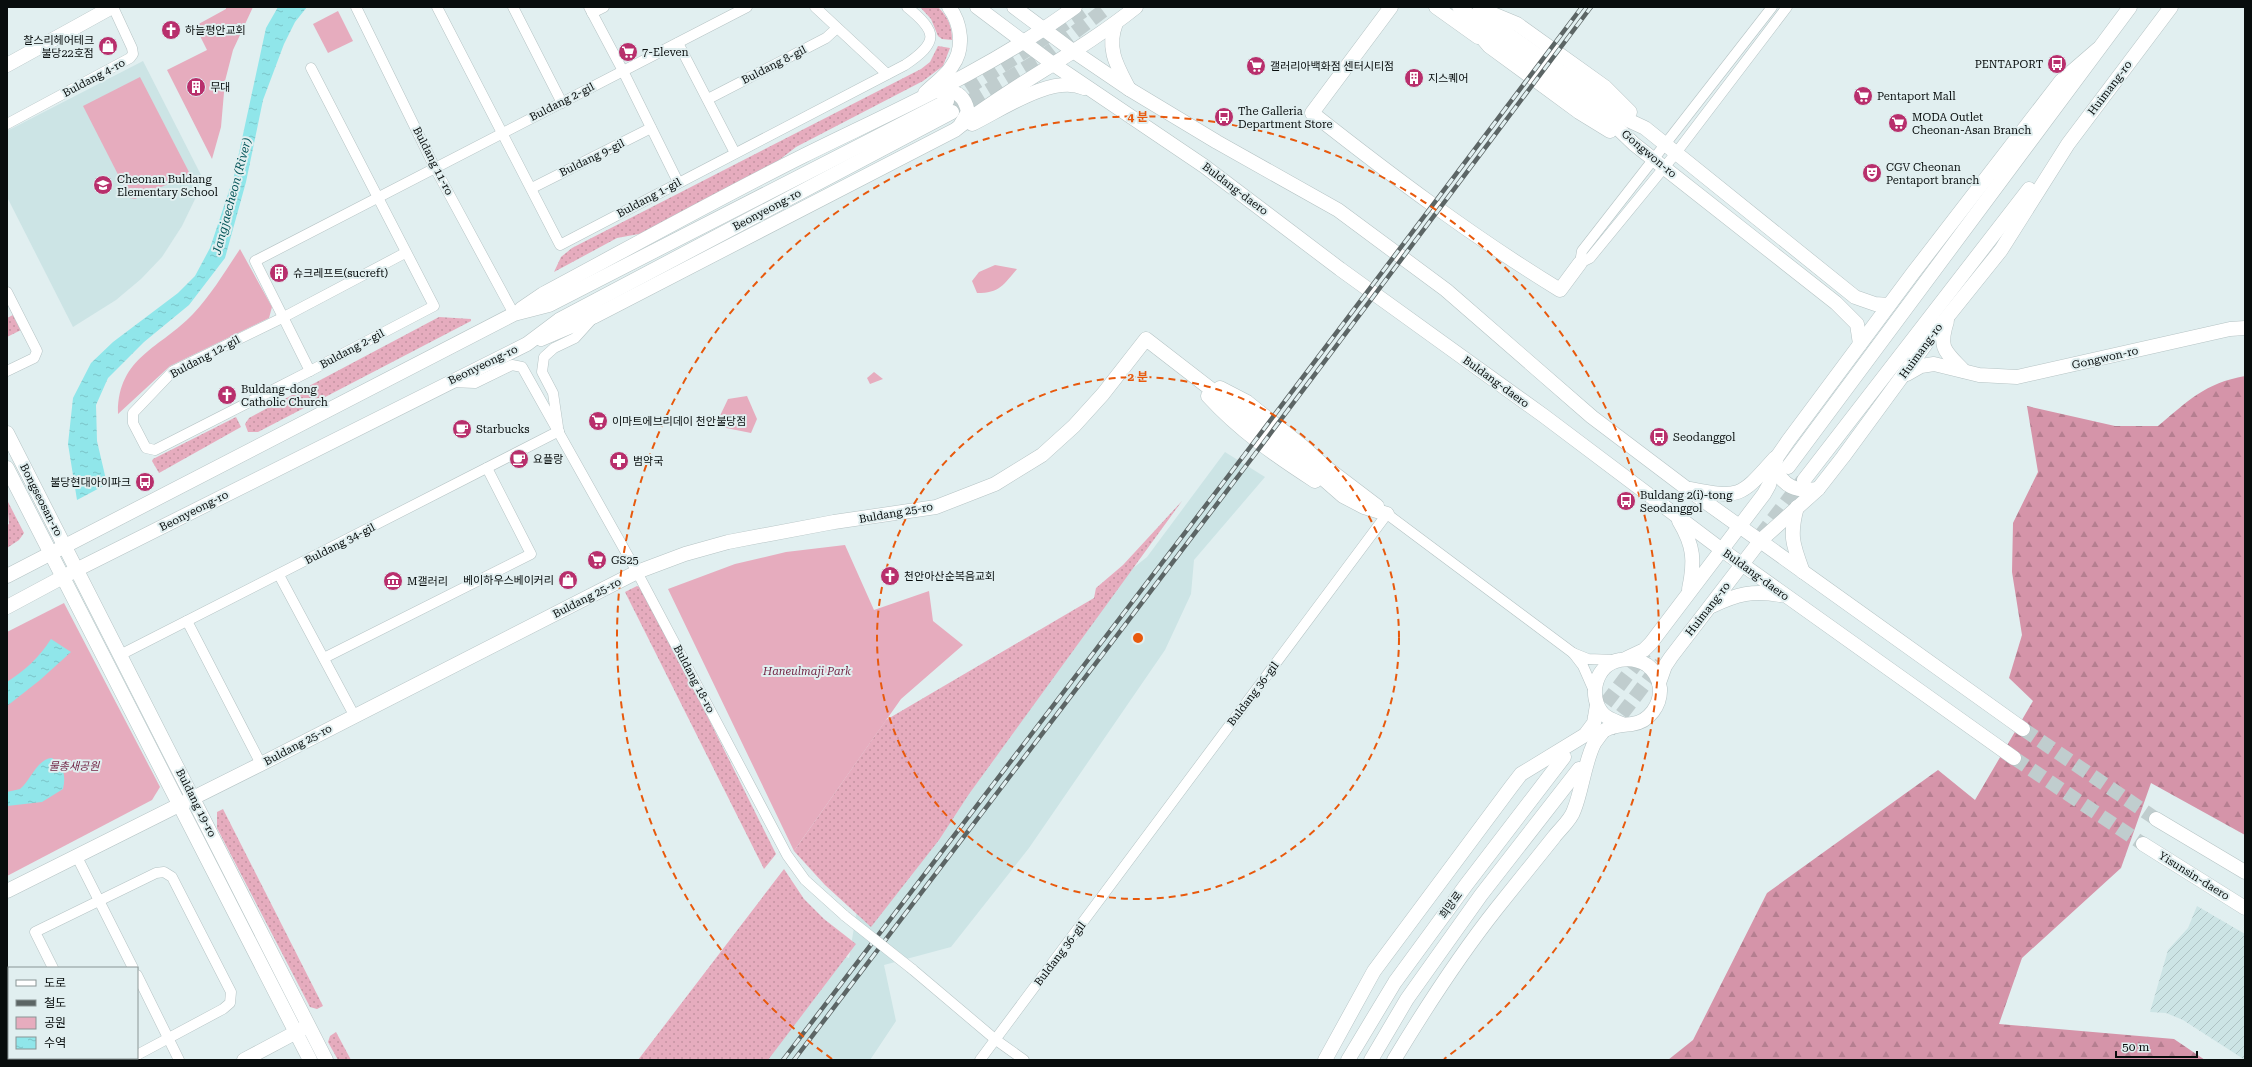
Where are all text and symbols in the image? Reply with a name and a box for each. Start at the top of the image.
church icon: 하늘평안교회 [160,19,182,41]
place label: 하늘평안교회 [185,24,246,37]
place label: 찰스리헤어테크 불당22호점 [23,34,94,60]
shop icon: 찰스리헤어테크 불당22호점 [97,35,119,57]
supermarket icon: 7-Eleven [617,41,639,63]
street label: Buldang 8-gil [739,43,809,87]
place label: 7-Eleven [642,46,689,59]
bus stop icon: PENTAPORT [2046,53,2068,75]
supermarket icon: 갤러리아백화점 센터시티점 [1245,55,1267,77]
street label: Buldang 4-ro [61,56,128,100]
place label: PENTAPORT [1975,58,2043,71]
street label: Huimang-ro [2085,58,2135,118]
place label: 갤러리아백화점 센터시티점 [1270,60,1394,73]
building icon: 지스퀘어 [1403,67,1425,89]
place label: 지스퀘어 [1428,72,1468,85]
building icon: 무대 [185,76,207,98]
street label: Buldang 2-gil [527,80,597,124]
place label: 무대 [210,81,230,94]
supermarket icon: Pentaport Mall [1852,85,1874,107]
place label: Pentaport Mall [1877,90,1956,103]
place label: The Galleria Department Store [1238,105,1332,131]
bus stop icon: The Galleria Department Store [1213,106,1235,128]
text: 4 분 [1128,110,1148,124]
place label: MODA Outlet Cheonan-Asan Branch [1912,111,2031,137]
supermarket icon: MODA Outlet Cheonan-Asan Branch [1887,112,1909,134]
street label: Buldang 11-ro [410,125,456,198]
street label: Gongwon-ro [1619,127,1679,181]
water label: Jangjaecheon (River) [209,136,254,257]
street label: Buldang 9-gil [557,136,627,179]
street label: Buldang-daero [1200,160,1271,218]
place label: CGV Cheonan Pentaport branch [1886,161,1979,187]
theatre icon: CGV Cheonan Pentaport branch [1861,162,1883,184]
place label: Cheonan Buldang Elementary School [117,173,218,199]
school or university icon: Cheonan Buldang Elementary School [92,174,114,196]
street label: Buldang 1-gil [615,175,684,220]
street label: Beonyeong-ro [731,186,804,234]
building icon: 슈크레프트(sucreft) [268,262,290,284]
place label: 슈크레프트(sucreft) [293,267,388,280]
street label: Huimang-ro [1897,321,1945,381]
street label: Buldang 2-gil [318,326,387,371]
street label: Buldang 12-gil [168,333,243,381]
street label: Beonyeong-ro [446,342,520,387]
street label: Gongwon-ro [2071,344,2140,372]
street label: Buldang-daero [1460,354,1532,411]
text: 2 분 [1128,370,1148,384]
place label: Buldang-dong Catholic Church [241,383,328,409]
church icon: Buldang-dong Catholic Church [216,384,238,406]
supermarket icon: 이마트에브리데이 천안불당점 [587,410,609,432]
place label: 이마트에브리데이 천안불당점 [612,415,746,428]
cafe icon: Starbucks [451,418,473,440]
place label: Starbucks [476,423,530,436]
bus stop icon: Seodanggol [1648,426,1670,448]
place label: Seodanggol [1673,431,1736,444]
cafe icon: 요플랑 [508,448,530,470]
pharmacy icon: 범약국 [608,450,630,472]
place label: 요플랑 [533,453,563,466]
place label: 범약국 [633,455,663,468]
street label: Bongseosan-ro [17,462,65,539]
bus stop icon: 불당현대아이파크 [134,471,156,493]
place label: 불당현대아이파크 [50,476,131,489]
street label: Beonyeong-ro [157,488,231,534]
place label: Buldang 2(i)-tong Seodanggol [1640,489,1733,515]
bus stop icon: Buldang 2(i)-tong Seodanggol [1615,490,1637,512]
street label: Buldang 25-ro [858,500,934,526]
street label: Buldang 34-gil [303,520,378,567]
street label: Buldang-daero [1720,547,1792,604]
supermarket icon: GS25 [586,549,608,571]
place label: GS25 [611,554,639,567]
church icon: 천안아산순복음교회 [879,565,901,587]
shop icon: 베이하우스베이커리 [557,569,579,591]
museum icon: M갤러리 [382,570,404,592]
place label: 천안아산순복음교회 [904,570,995,583]
place label: 베이하우스베이커리 [463,574,554,587]
place label: M갤러리 [407,575,448,588]
street label: Buldang 25-ro [551,575,624,621]
street label: Huimang-ro [1683,579,1733,639]
centre of rings [1131,631,1145,645]
street label: Buldang 18-ro [671,643,717,715]
street label: Buldang 36-gil [1225,659,1282,729]
park label: Haneulmaji Park [762,665,851,678]
street label: Buldang 25-ro [262,722,334,768]
park label: 물총새공원 [49,760,100,773]
street label: Buldang 19-ro [173,767,219,840]
street label: Yisunsin-daero [2156,849,2232,903]
street label: 희망로 [1437,889,1465,921]
street label: Buldang 36-gil [1032,919,1089,989]
legend [8,967,138,1059]
text: 도로 [44,976,66,990]
text: 철도 [44,996,66,1010]
text: 공원 [44,1016,66,1030]
scale bar [2116,1033,2197,1059]
text: 수역 [44,1036,66,1050]
text: 50 m [2122,1040,2149,1054]

